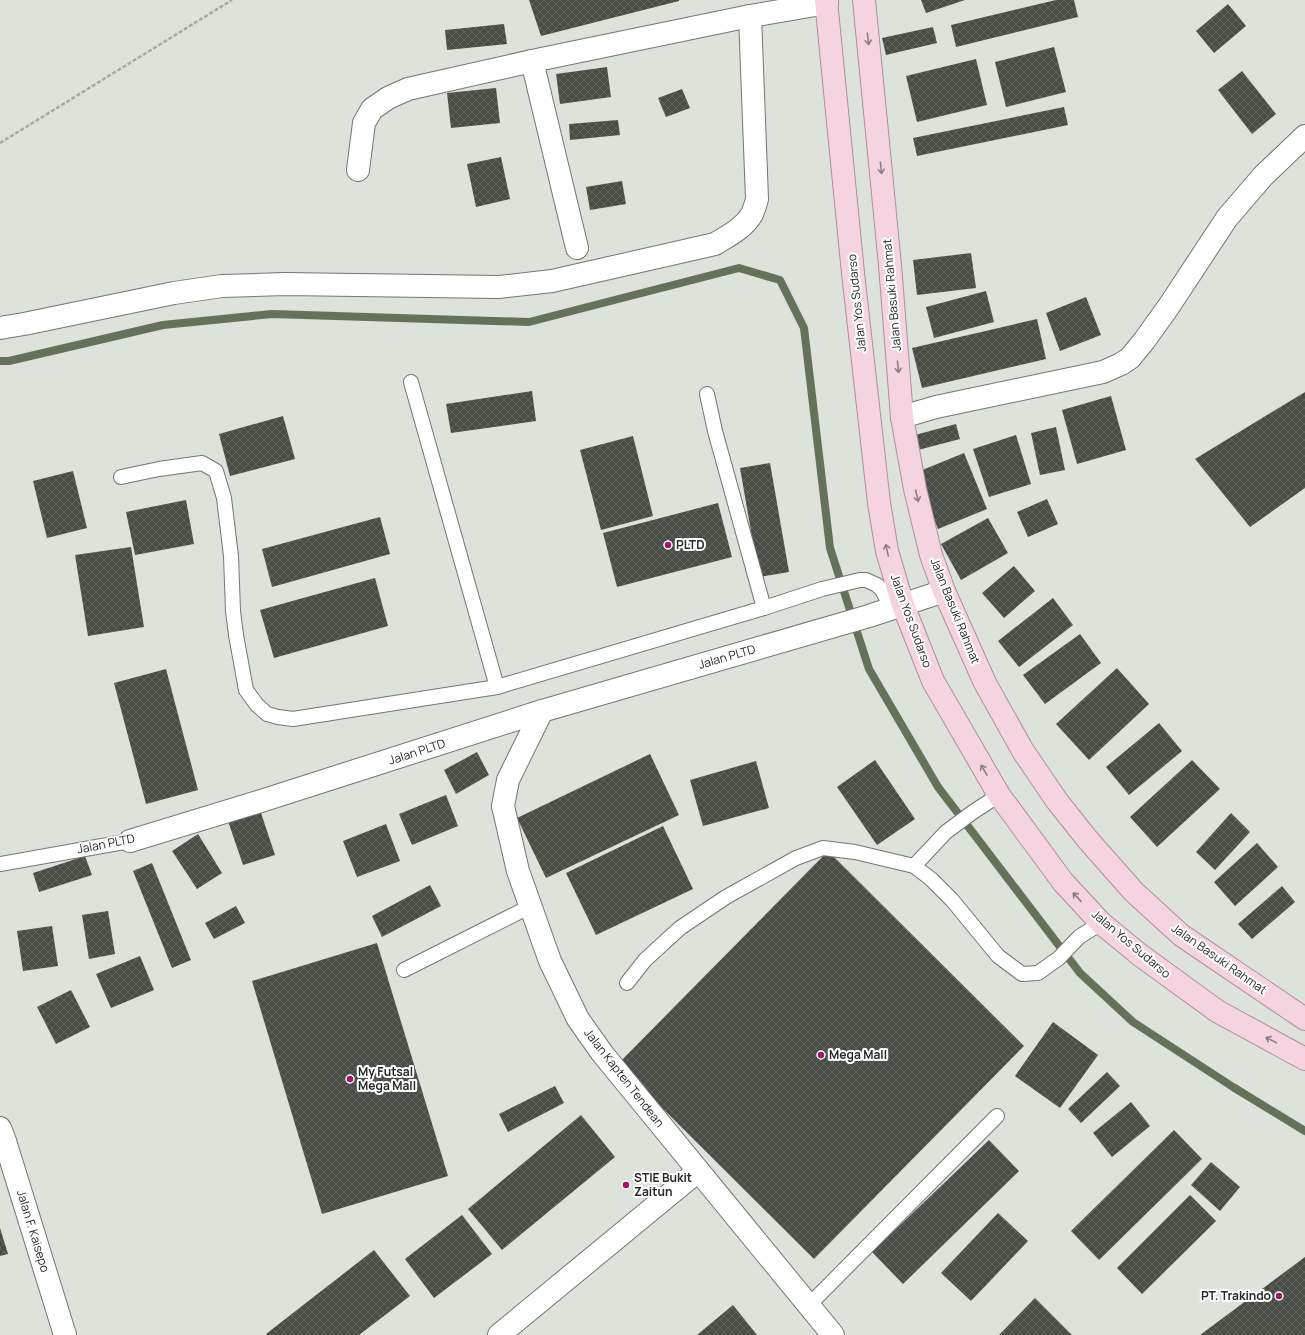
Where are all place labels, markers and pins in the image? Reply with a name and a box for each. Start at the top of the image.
place label: PLTD [676,536,705,553]
marker: PLTD [663,540,673,550]
place label: Mega Mall [829,1046,887,1063]
marker: Mega Mall [816,1050,826,1060]
place label: My Futsal Mega Mall [358,1063,416,1094]
marker: My Futsal Mega Mall [345,1074,355,1084]
place label: STIE Bukit Zaitun [634,1169,692,1200]
marker: STIE Bukit Zaitun [621,1180,631,1190]
place label: PT. Trakindo [1201,1287,1271,1304]
marker: PT. Trakindo [1274,1291,1284,1301]

